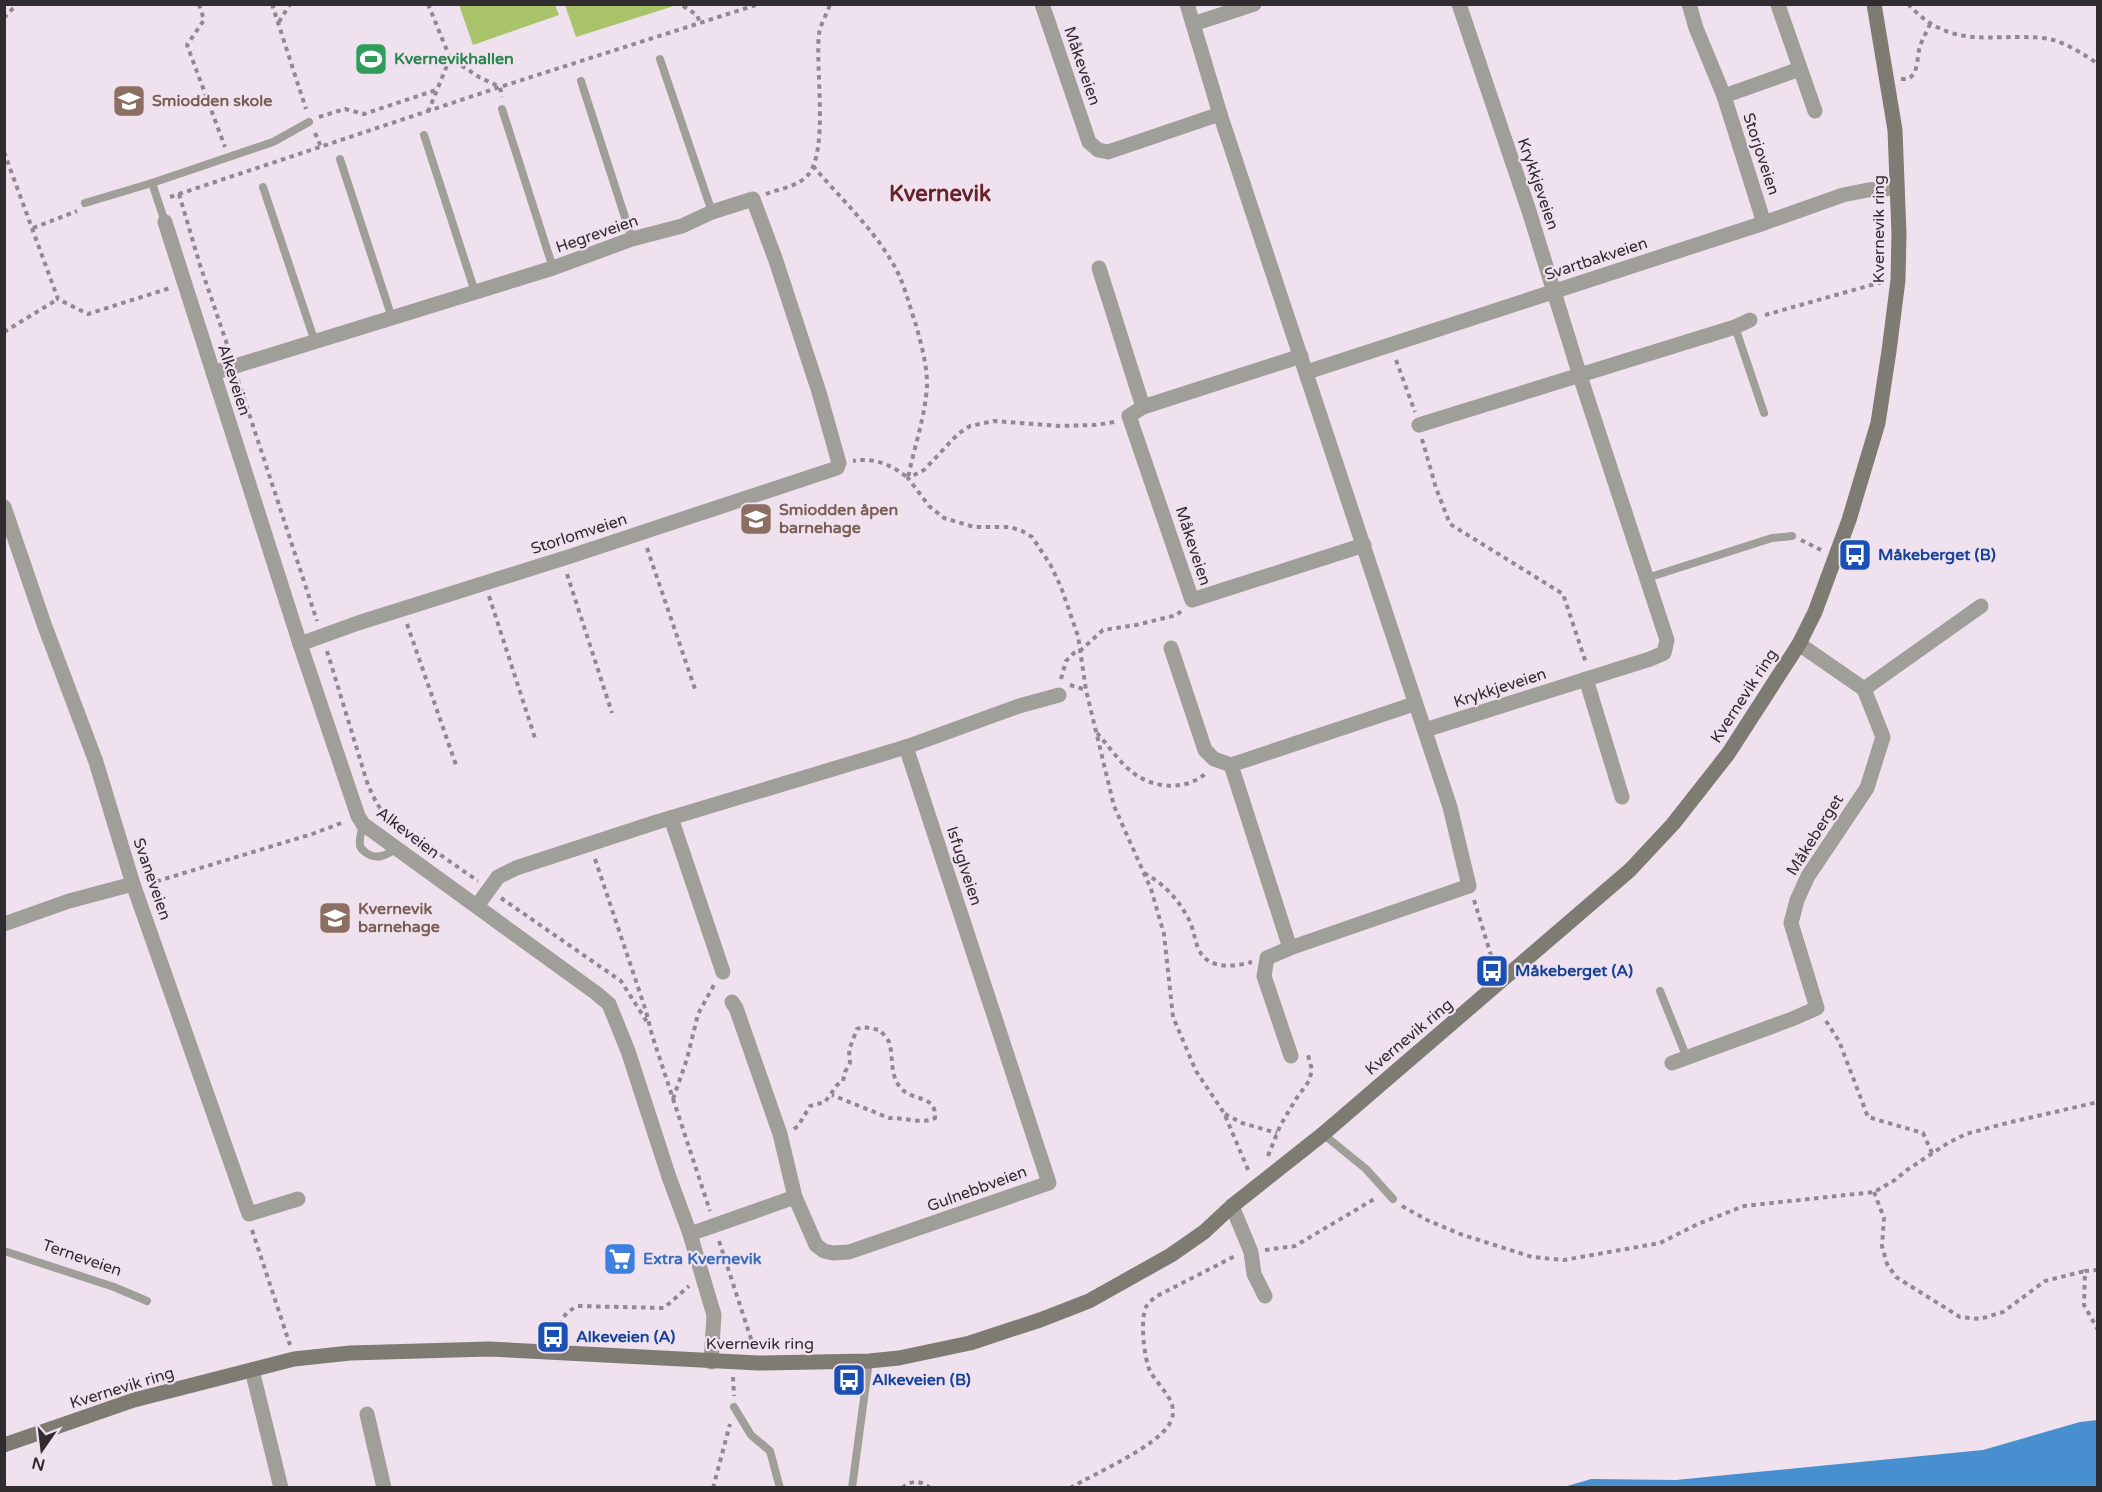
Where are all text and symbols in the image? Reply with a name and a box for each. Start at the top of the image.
street label: Måkeveien [1059,24,1105,108]
sports icon: Kvernevikhallen [353,41,389,77]
place label: Kvernevikhallen [394,49,514,69]
school or university icon: Smiodden skole [111,83,147,119]
place label: Smiodden skole [152,91,272,111]
street label: Storjoveien [1738,110,1784,198]
street label: Krykkjeveien [1513,135,1563,233]
street label: Kvernevik ring [1869,175,1889,283]
district label: Kvernevik [889,181,991,207]
street label: Hegreveien [553,211,641,257]
street label: Svartbakveien [1542,233,1650,285]
street label: Alkeveien [213,342,255,418]
place label: Smiodden åpen barnehage [779,500,898,538]
school or university icon: Smiodden åpen barnehage [738,501,774,537]
street label: Måkeveien [1171,504,1215,588]
street label: Storlomveien [528,509,630,559]
bus stop icon: Måkeberget (B) [1837,537,1873,573]
place label: Måkeberget (B) [1878,545,1996,565]
street label: Kvernevik ring [1706,645,1782,747]
street label: Krykkjeveien [1451,664,1549,712]
street label: Måkeberget [1782,791,1848,879]
street label: Alkeveien [373,803,443,863]
street label: Isfuglveien [942,824,986,908]
street label: Svaneveien [129,835,175,923]
place label: Kvernevik barnehage [358,899,440,937]
school or university icon: Kvernevik barnehage [317,900,353,936]
bus stop icon: Måkeberget (A) [1474,953,1510,989]
place label: Måkeberget (A) [1515,961,1633,981]
street label: Kvernevik ring [1361,995,1457,1079]
street label: Gulnebbveien [924,1162,1030,1216]
street label: Terneveien [40,1235,124,1281]
supermarket icon: Extra Kvernevik [602,1241,638,1277]
place label: Extra Kvernevik [643,1249,762,1269]
bus stop icon: Alkeveien (A) [535,1319,571,1355]
place label: Alkeveien (A) [576,1327,675,1347]
street label: Kvernevik ring [706,1334,814,1354]
bus stop icon: Alkeveien (B) [831,1362,867,1398]
street label: Kvernevik ring [67,1363,177,1413]
place label: Alkeveien (B) [872,1370,971,1390]
north arrow [12,1420,72,1480]
text: N [30,1452,47,1475]

